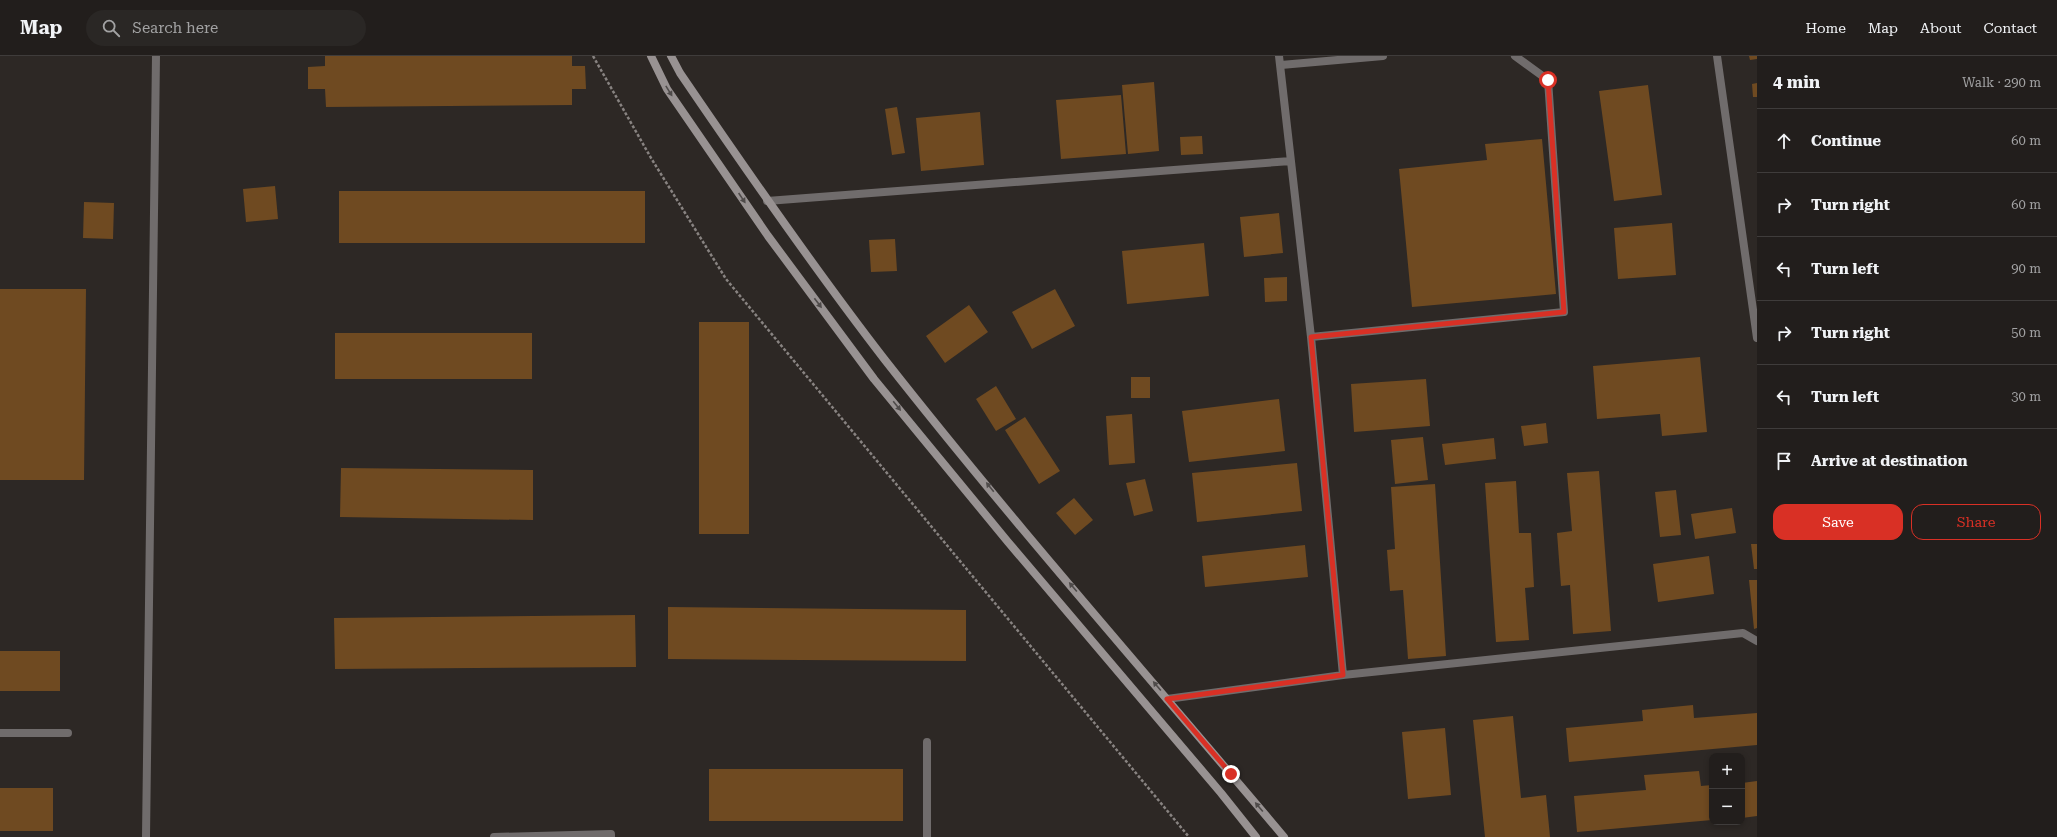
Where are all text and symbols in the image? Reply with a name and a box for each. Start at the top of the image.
search box [86,10,366,46]
text: Map [20,16,62,39]
icon: search [100,17,122,39]
text: Search here [132,19,218,37]
text: Home [1805,20,1846,36]
text: Map [1868,20,1898,36]
text: About [1920,20,1962,36]
text: Contact [1984,20,2037,36]
route start [1539,71,1557,89]
text: 4 min [1773,72,1820,92]
text: Walk · 290 m [1962,75,2041,90]
one-way arrow [665,85,672,97]
icon: ahead [1773,130,1795,152]
text: Continue [1811,132,1881,150]
text: 60 m [2011,133,2041,148]
one-way arrow [738,193,746,203]
icon: right [1773,194,1795,216]
text: Turn right [1811,196,1890,214]
text: 60 m [2011,197,2041,212]
icon: left [1773,258,1795,280]
text: Turn left [1811,260,1879,278]
text: 90 m [2011,261,2041,276]
one-way arrow [814,298,822,309]
icon: right [1773,322,1795,344]
text: Turn right [1811,324,1890,342]
text: 50 m [2011,325,2041,340]
icon: left [1773,386,1795,408]
text: Turn left [1811,388,1879,406]
text: 30 m [2011,389,2041,404]
one-way arrow [893,401,902,412]
icon: arrive [1773,450,1795,472]
text: Arrive at destination [1811,452,1967,470]
one-way arrow [985,482,994,493]
button: Save [1773,504,1903,540]
button: Share [1911,504,2041,540]
one-way arrow [1068,582,1078,592]
one-way arrow [1152,681,1161,692]
map controls [1709,753,1745,825]
button: + [1709,753,1745,789]
route end [1222,765,1240,783]
button: − [1709,789,1745,825]
one-way arrow [1254,802,1263,813]

